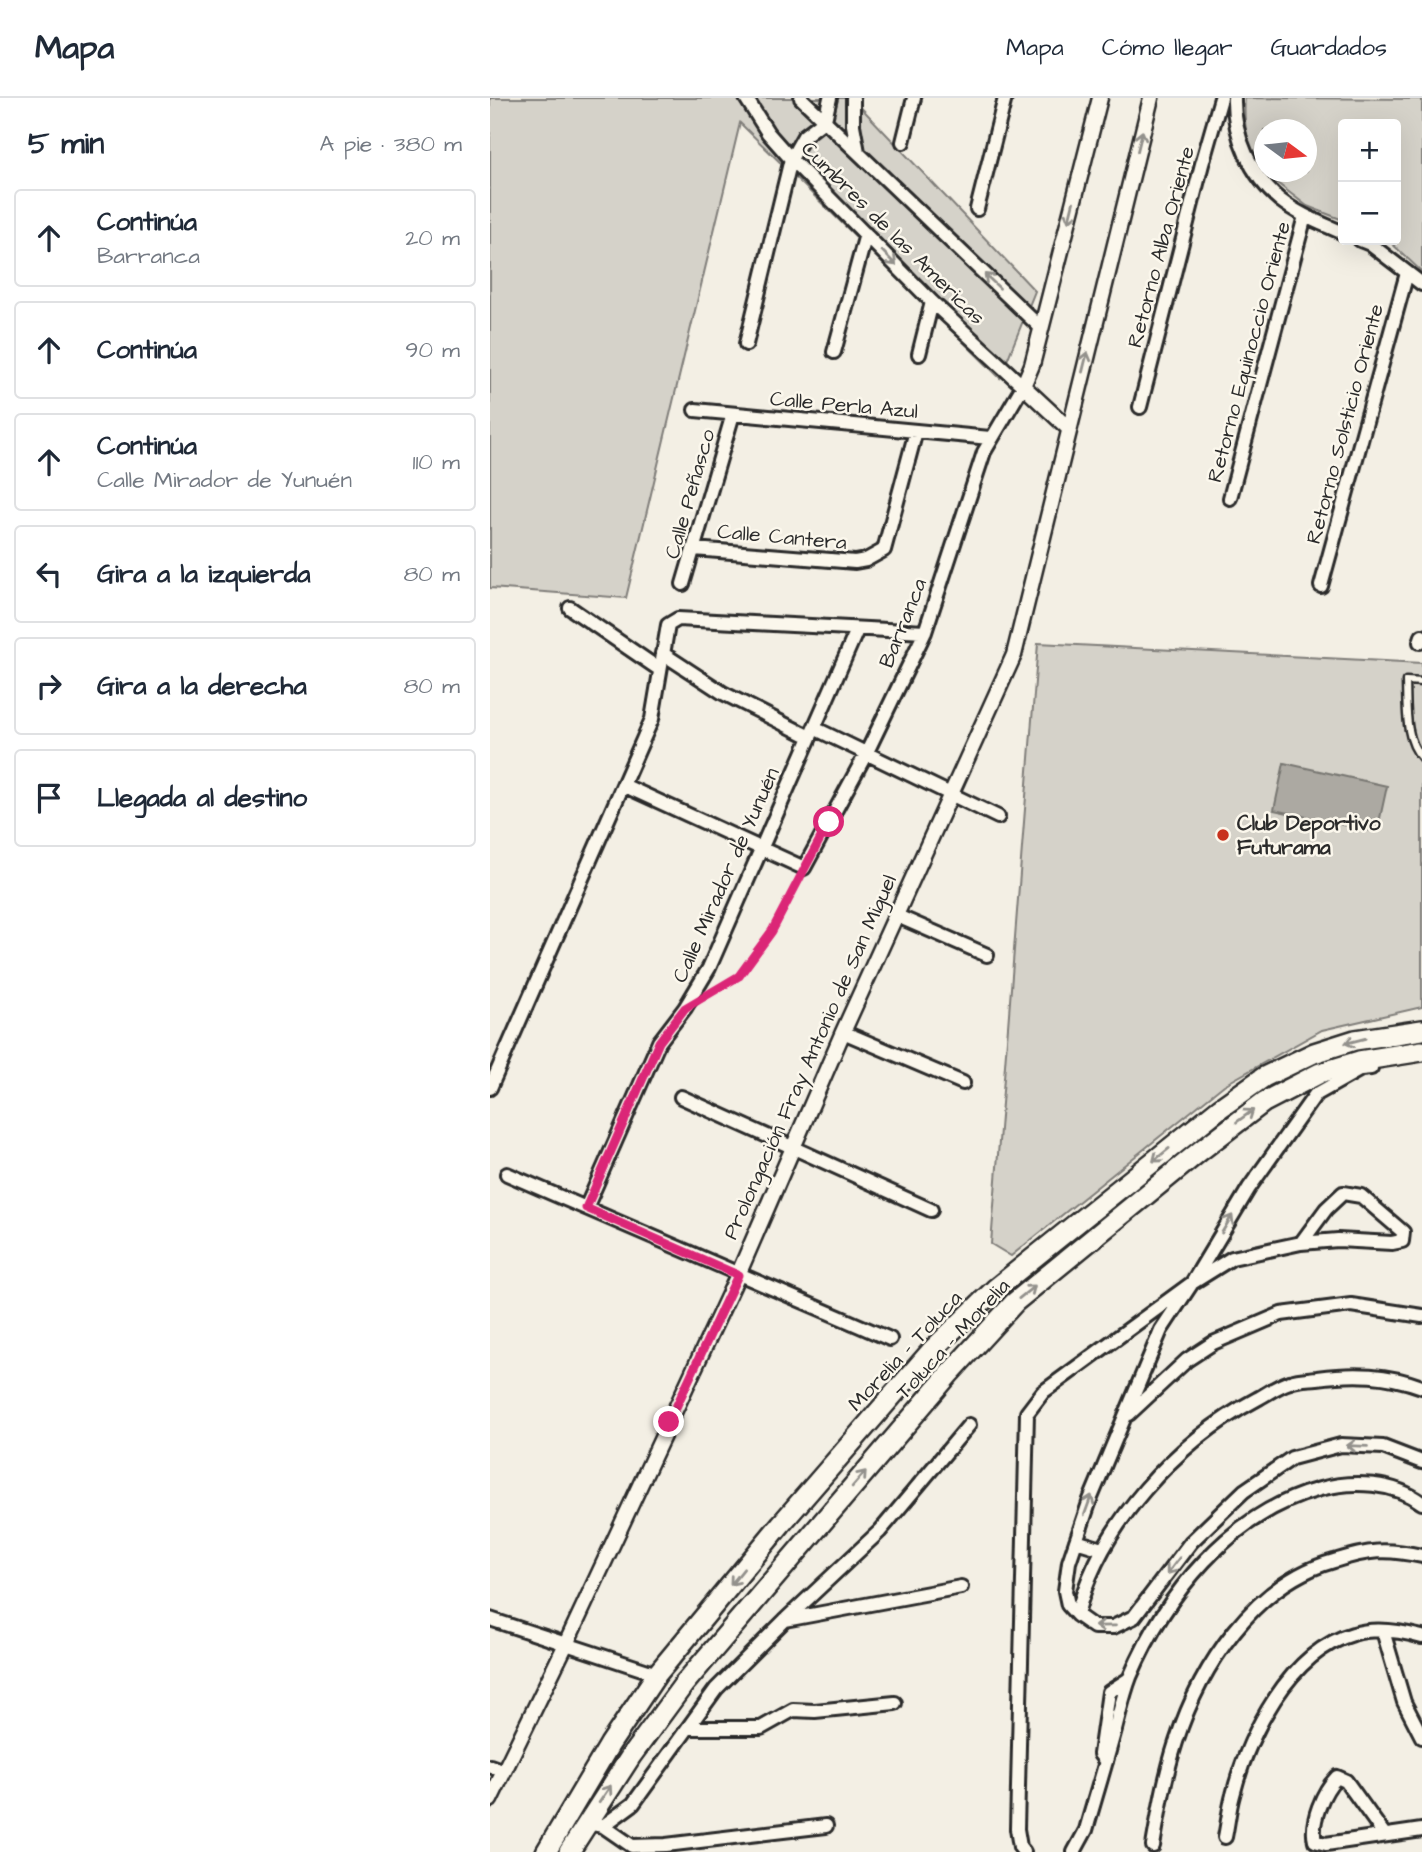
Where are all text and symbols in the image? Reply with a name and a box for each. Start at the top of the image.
text: Mapa [35,25,114,71]
text: Mapa [1006,31,1064,65]
text: Cómo llegar [1102,31,1232,65]
text: Guardados [1270,31,1387,65]
north arrow [1254,119,1317,182]
map controls [1338,119,1401,245]
button: + [1338,119,1401,182]
text: 5 min [28,123,104,165]
text: A pie · 380 m [319,128,462,160]
one-way arrow [1134,130,1147,153]
street label: Cumbres de las Americas [795,135,991,331]
street label: Retorno Alba Oriente [1120,143,1202,351]
button: − [1338,182,1401,245]
one-way arrow [1064,200,1077,222]
text: Continúa [97,204,197,240]
street label: Retorno Equinoccio Oriente [1200,218,1298,486]
icon: ahead [30,219,68,257]
text: 20 m [405,222,460,254]
text: Barranca [97,240,200,272]
one-way arrow [881,249,898,266]
one-way arrow [984,272,1001,289]
street label: Retorno Solsticio Oriente [1299,301,1391,547]
icon: ahead [30,331,68,369]
text: Continúa [97,332,197,368]
text: 90 m [405,334,460,366]
one-way arrow [1079,351,1092,374]
street label: Calle Perla Azul [769,384,919,426]
street label: Calle Peñasco [658,426,722,562]
text: Continúa [97,428,197,464]
icon: ahead [30,443,68,481]
text: 110 m [412,446,460,478]
text: Calle Mirador de Yunuén [97,464,352,496]
street label: Calle Cantera [716,517,848,557]
icon: left [30,555,68,593]
text: Gira a la izquierda [97,556,311,592]
text: 80 m [403,558,460,590]
street label: Barranca [872,574,934,672]
icon: right [30,667,68,705]
text: Gira a la derecha [97,668,307,704]
text: 80 m [403,670,460,702]
street label: Calle Mirador de Yunuén [665,763,787,987]
icon: arrive [30,779,68,817]
text: Llegada al destino [97,780,307,816]
route start [813,806,844,837]
place label: Club Deportivo Futurama [1237,809,1381,862]
marker: Club Deportivo Futurama [1215,827,1231,843]
street label: Prolongación Fray Antonio de San Miguel [716,870,906,1245]
one-way arrow [1344,1035,1367,1048]
one-way arrow [1235,1109,1254,1124]
one-way arrow [1153,1148,1171,1163]
one-way arrow [1221,1215,1235,1235]
street label: Toluca - Morelia [889,1272,1017,1406]
street label: Morelia - Toluca [841,1284,969,1418]
one-way arrow [1018,1284,1036,1300]
route end [653,1406,684,1437]
one-way arrow [1345,1439,1368,1452]
one-way arrow [851,1470,867,1488]
one-way arrow [1083,1495,1095,1517]
one-way arrow [1166,1556,1181,1574]
one-way arrow [729,1567,745,1585]
one-way arrow [1094,1619,1117,1632]
one-way arrow [599,1785,613,1805]

